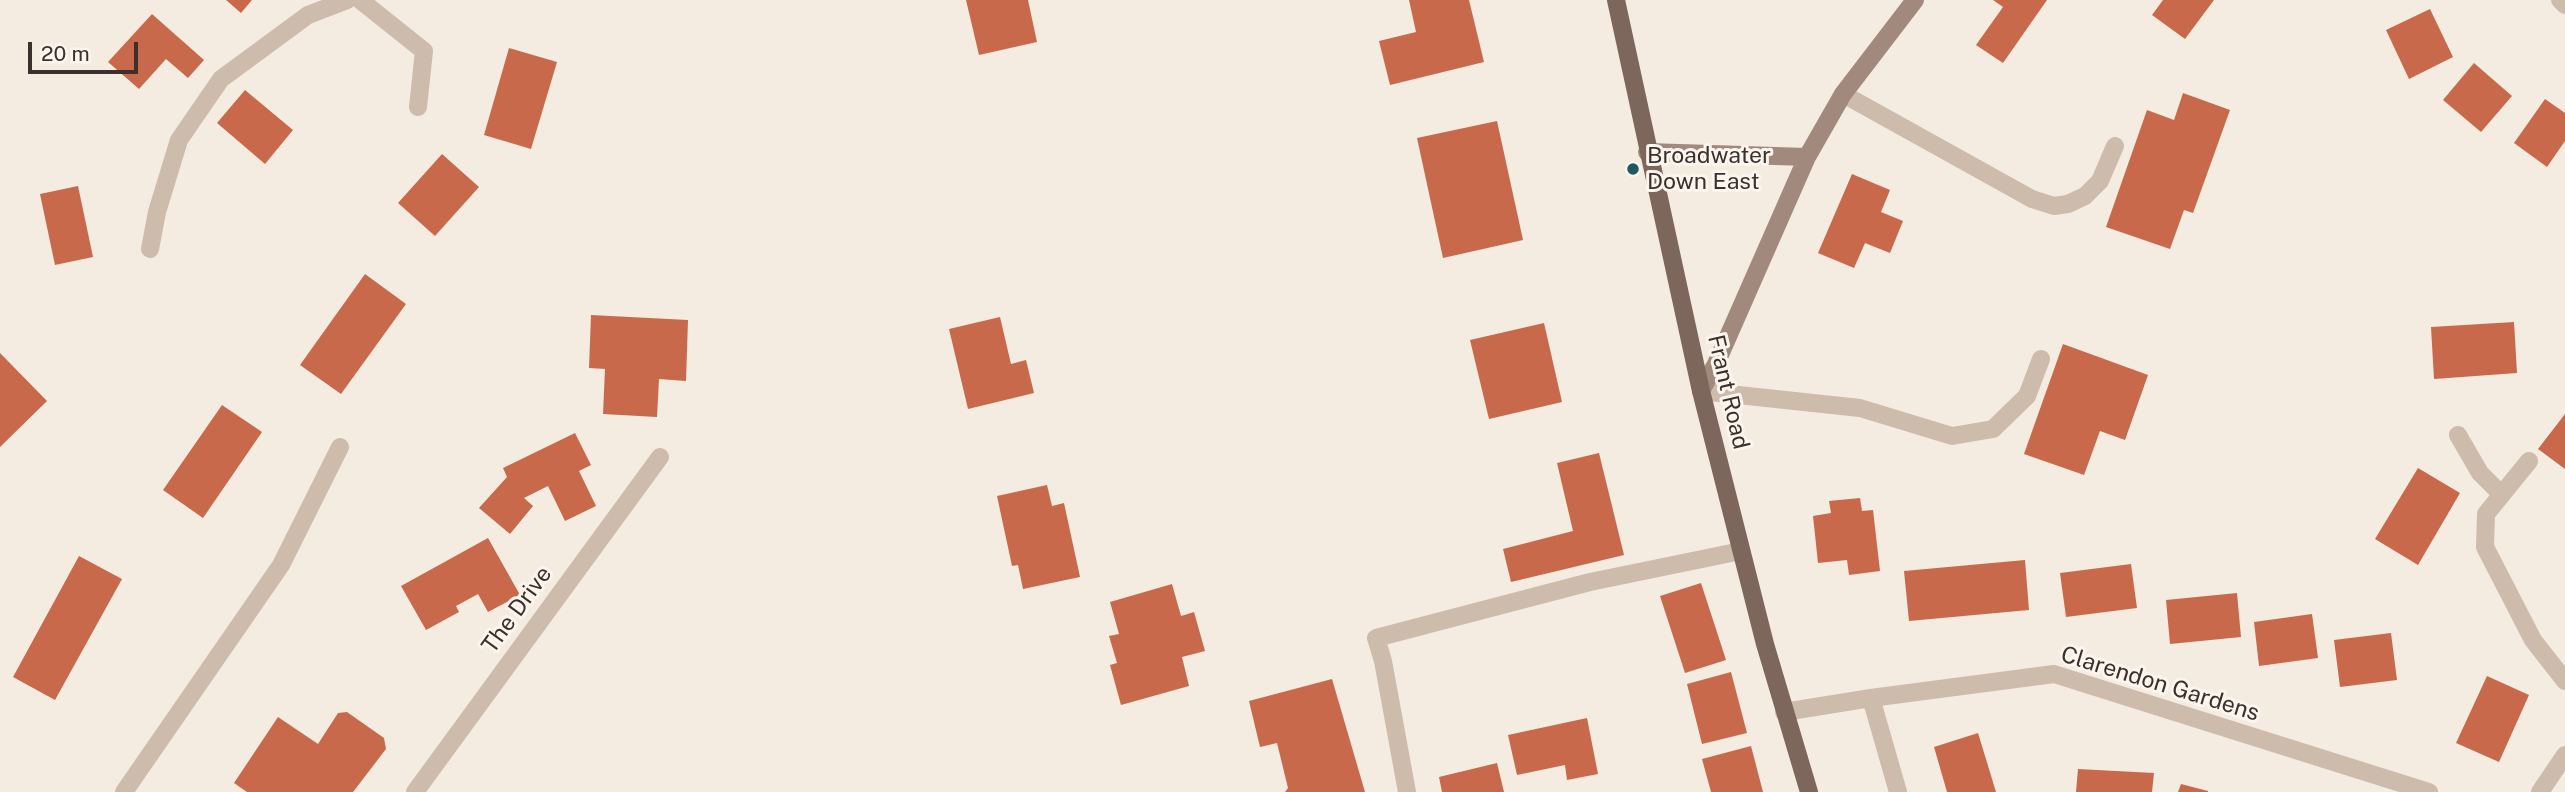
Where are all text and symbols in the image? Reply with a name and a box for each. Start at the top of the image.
scale bar [32,28,142,72]
text: 20 m [41,41,90,66]
place label: Broadwater Down East [1647,142,1771,196]
marker: Broadwater Down East [1625,161,1641,177]
street label: Frant Road [1701,332,1755,452]
street label: The Drive [476,561,558,659]
street label: Clarendon Gardens [2057,641,2263,727]

